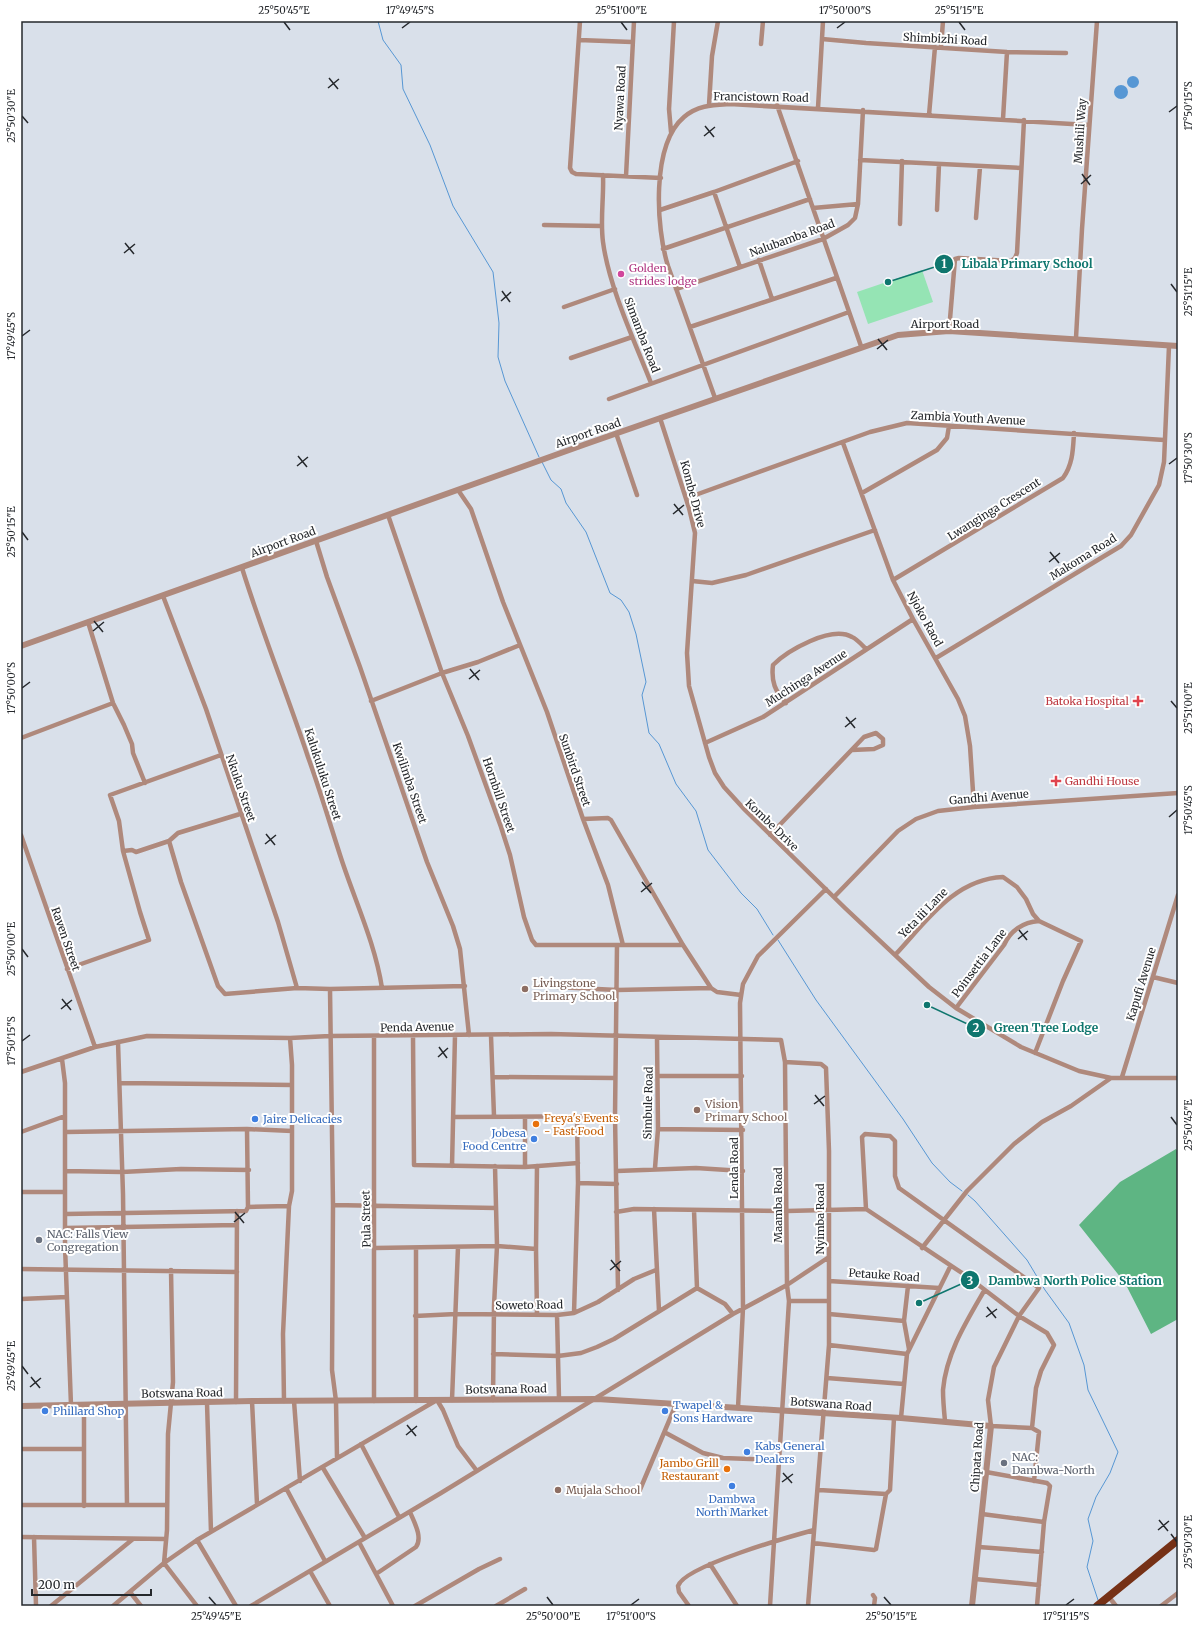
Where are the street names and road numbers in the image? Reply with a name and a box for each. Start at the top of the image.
street label: Shimbizhi Road [903,30,988,48]
street label: Nyawa Road [611,65,629,131]
street label: Francistown Road [713,89,809,105]
street label: Mushili Way [1071,97,1089,164]
street label: Nalubamba Road [747,216,837,260]
street label: Simamba Road [621,295,663,375]
street label: Airport Road [910,317,980,331]
street label: Zambia Youth Avenue [910,408,1026,428]
street label: Airport Road [552,415,623,451]
street label: Kombe Drive [677,459,709,529]
street label: Lwanginga Crescent [945,474,1044,543]
street label: Airport Road [248,524,318,561]
street label: Makoma Road [1047,531,1119,583]
street label: Njoko Raod [904,589,946,649]
street label: Muchinga Avenue [763,646,850,710]
street label: Kalukuluku Street [302,726,345,822]
street label: Sunbird Street [556,732,594,809]
street label: Kwilimba Street [390,741,431,826]
street label: Nkuku Street [223,753,259,824]
street label: Hornbill Street [480,756,519,835]
street label: Gandhi Avenue [949,787,1030,807]
street label: Kombe Drive [742,796,802,854]
street label: Yeta iii Lane [895,885,951,942]
street label: Raven Street [49,905,84,973]
street label: Poinsettia Lane [949,926,1009,1000]
street label: Kapufi Avenue [1123,945,1159,1023]
street label: Penda Avenue [380,1019,454,1035]
street label: Simbule Road [640,1066,656,1139]
street label: Lenda Road [727,1137,741,1199]
street label: Maamba Road [771,1167,785,1243]
street label: Nyimba Road [813,1183,827,1255]
street label: Pula Street [358,1189,373,1248]
street label: Petauke Road [848,1266,920,1284]
street label: Soweto Road [495,1297,563,1313]
street label: Botswana Road [465,1381,547,1397]
street label: Botswana Road [141,1385,223,1401]
street label: Botswana Road [790,1394,872,1414]
street label: Chipata Road [968,1421,986,1492]

